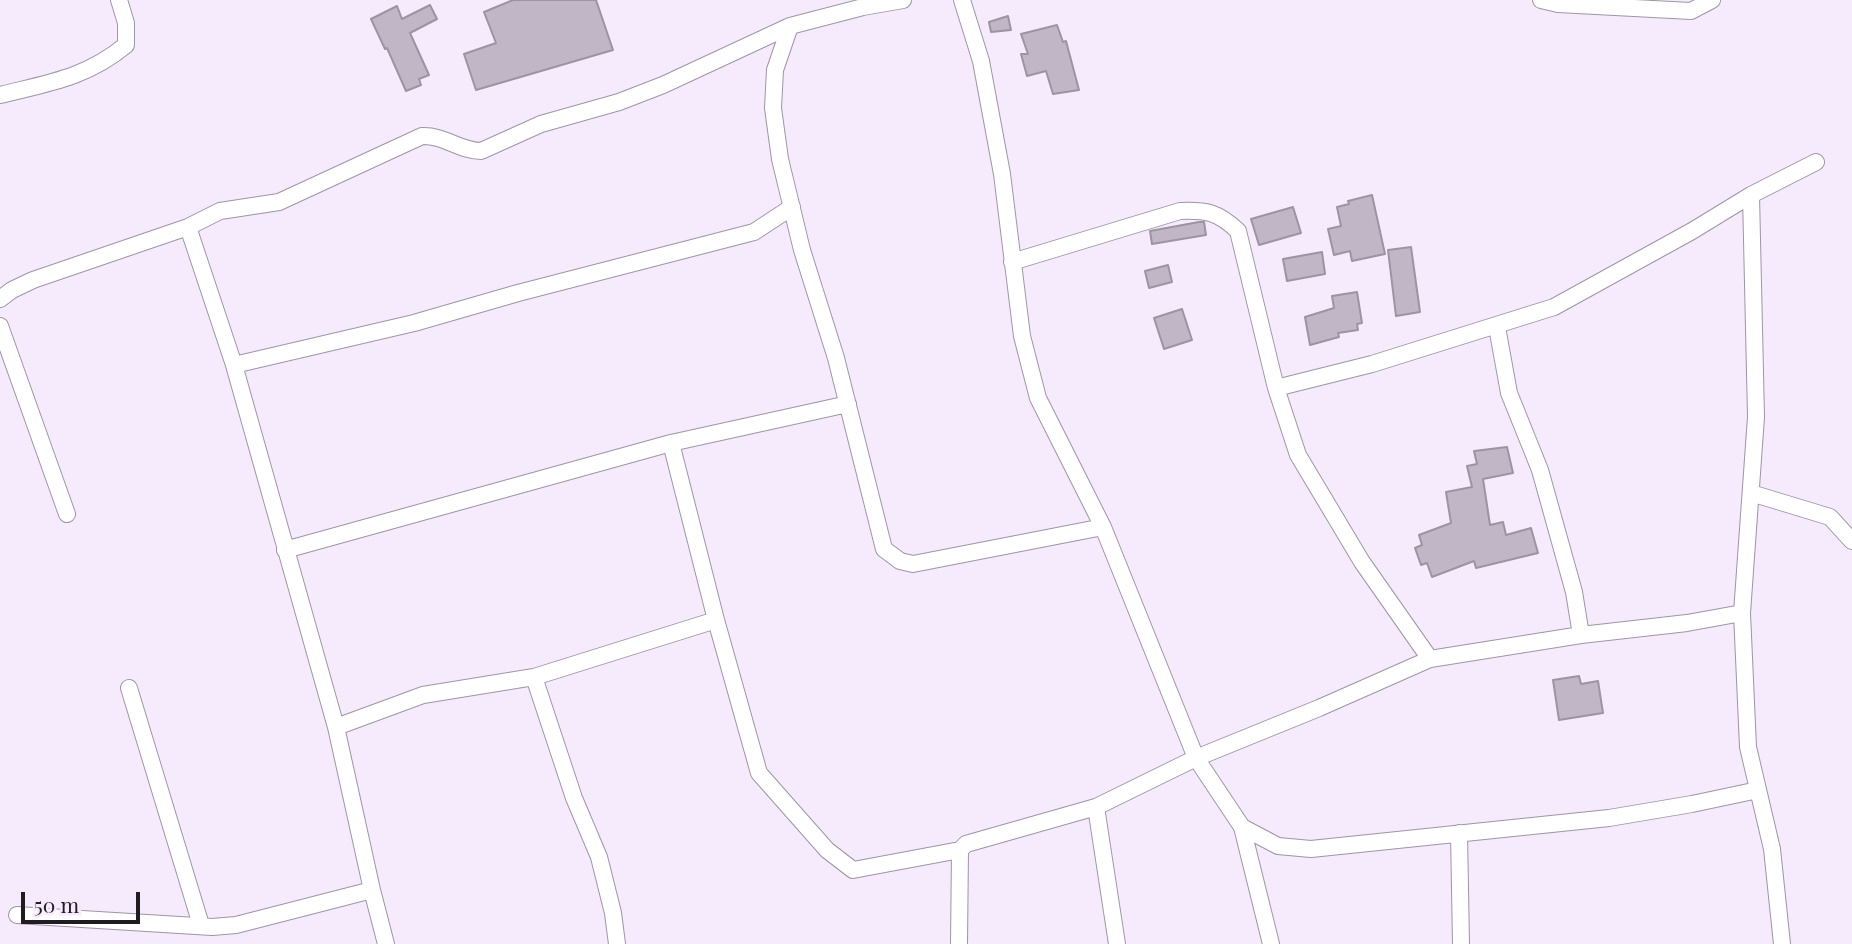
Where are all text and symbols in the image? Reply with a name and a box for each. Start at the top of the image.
scale bar [24,878,144,922]
text: 50 m [34,890,79,918]

